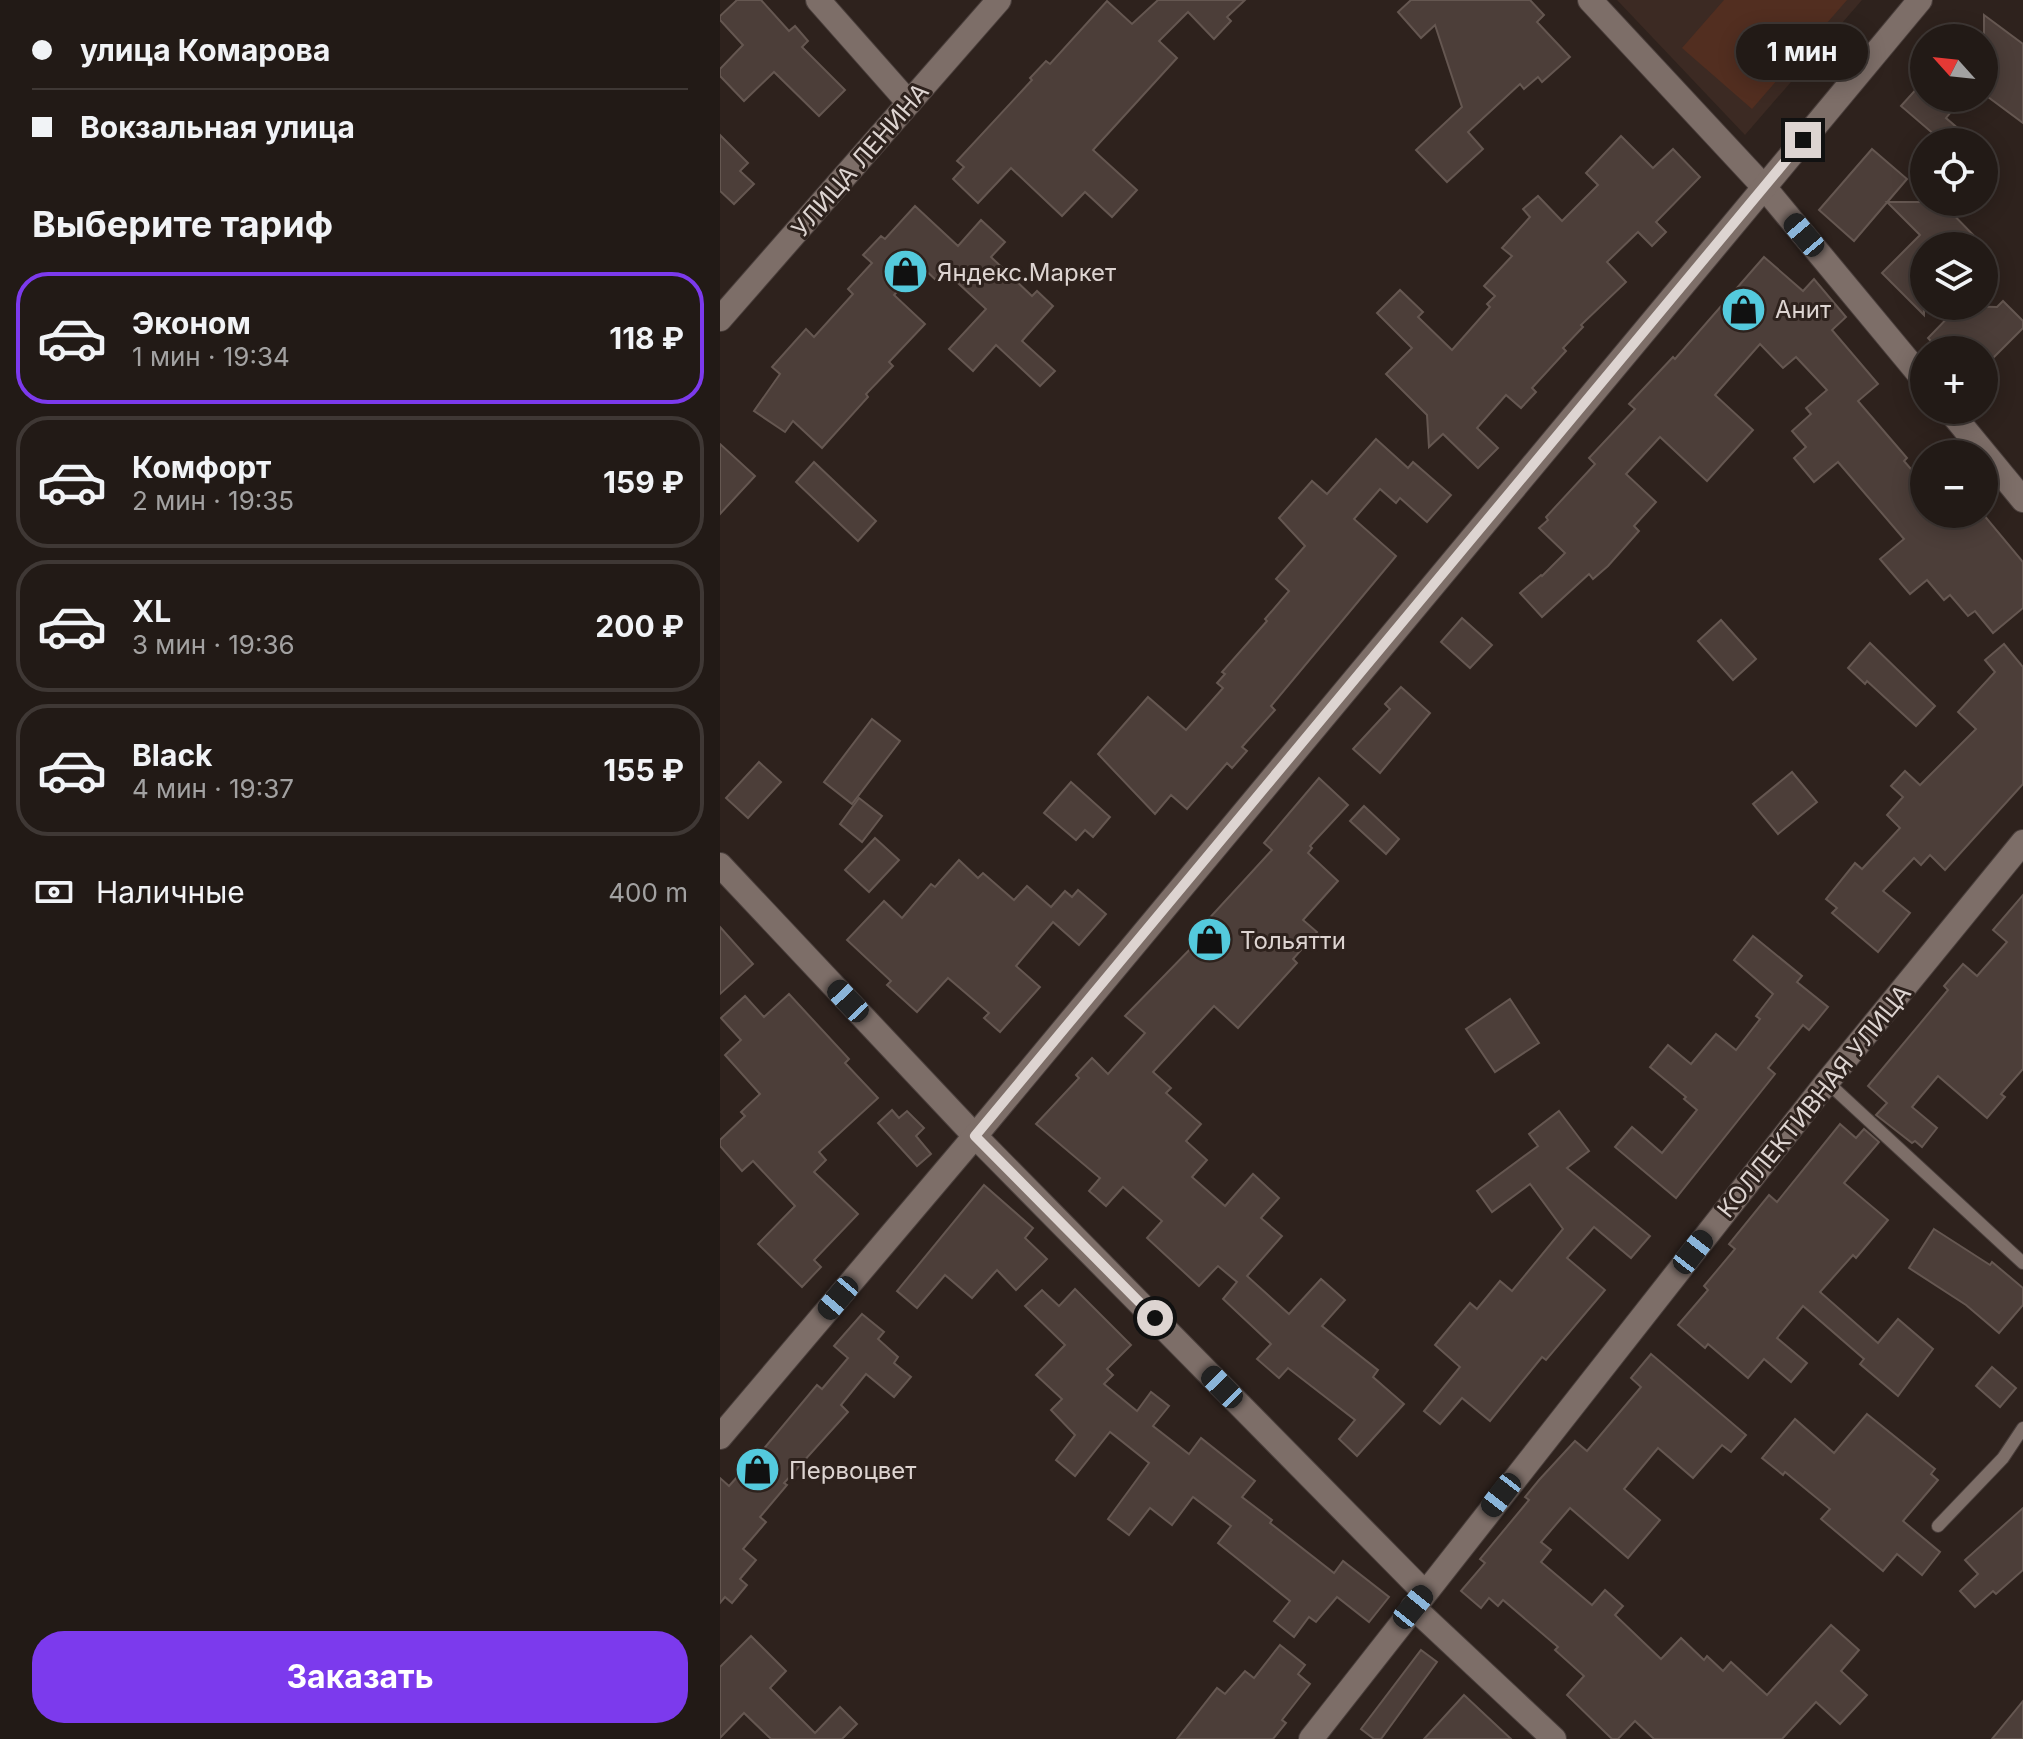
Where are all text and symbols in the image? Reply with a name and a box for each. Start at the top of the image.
callout: 1 мин [1737,24,1869,80]
north arrow [1910,24,1998,112]
map controls [1910,24,1998,528]
text: улица Комарова [80,32,330,68]
text: 1 мин [1767,36,1837,67]
street label: УЛИЦА ЛЕНИНА [785,77,935,243]
text: Вокзальная улица [80,109,355,145]
route end [1785,122,1821,158]
button: locate [1910,128,1998,216]
text: Выберите тариф [32,202,333,246]
car [1779,209,1829,261]
button: layers [1910,232,1998,320]
shop icon: Яндекс.Маркет [882,248,930,296]
place label: Яндекс.Маркет [937,258,1116,287]
shop icon: Анит [1720,285,1768,333]
place label: Анит [1775,295,1831,324]
icon: car [36,302,108,374]
text: Эконом [132,305,251,341]
text: 118 ₽ [609,320,684,356]
button: + [1910,336,1998,424]
text: 1 мин · 19:34 [132,341,290,372]
button: − [1910,440,1998,528]
icon: car [36,446,108,518]
text: Комфорт [132,449,271,485]
text: 159 ₽ [603,464,684,500]
text: 2 мин · 19:35 [132,485,294,516]
icon: car [36,590,108,662]
text: XL [132,593,171,629]
text: 200 ₽ [595,608,684,644]
text: 3 мин · 19:36 [132,629,295,660]
icon: car [36,734,108,806]
text: Black [132,737,212,773]
text: 155 ₽ [603,752,684,788]
text: 4 мин · 19:37 [132,773,294,804]
icon: cash [32,870,76,914]
text: Наличные [96,874,245,910]
text: 400 m [608,877,688,908]
shop icon: Тольятти [1185,916,1233,964]
place label: Тольятти [1240,926,1346,955]
car [823,975,873,1027]
street label: КОЛЛЕКТИВНАЯ УЛИЦА [1711,979,1917,1223]
car [1669,1226,1717,1278]
car [813,1272,863,1324]
route start [1137,1300,1173,1336]
car [1197,1361,1247,1413]
shop icon: Первоцвет [734,1446,782,1494]
place label: Первоцвет [789,1456,917,1485]
car [1477,1469,1525,1521]
car [1389,1581,1437,1633]
button: Заказать [32,1631,688,1723]

